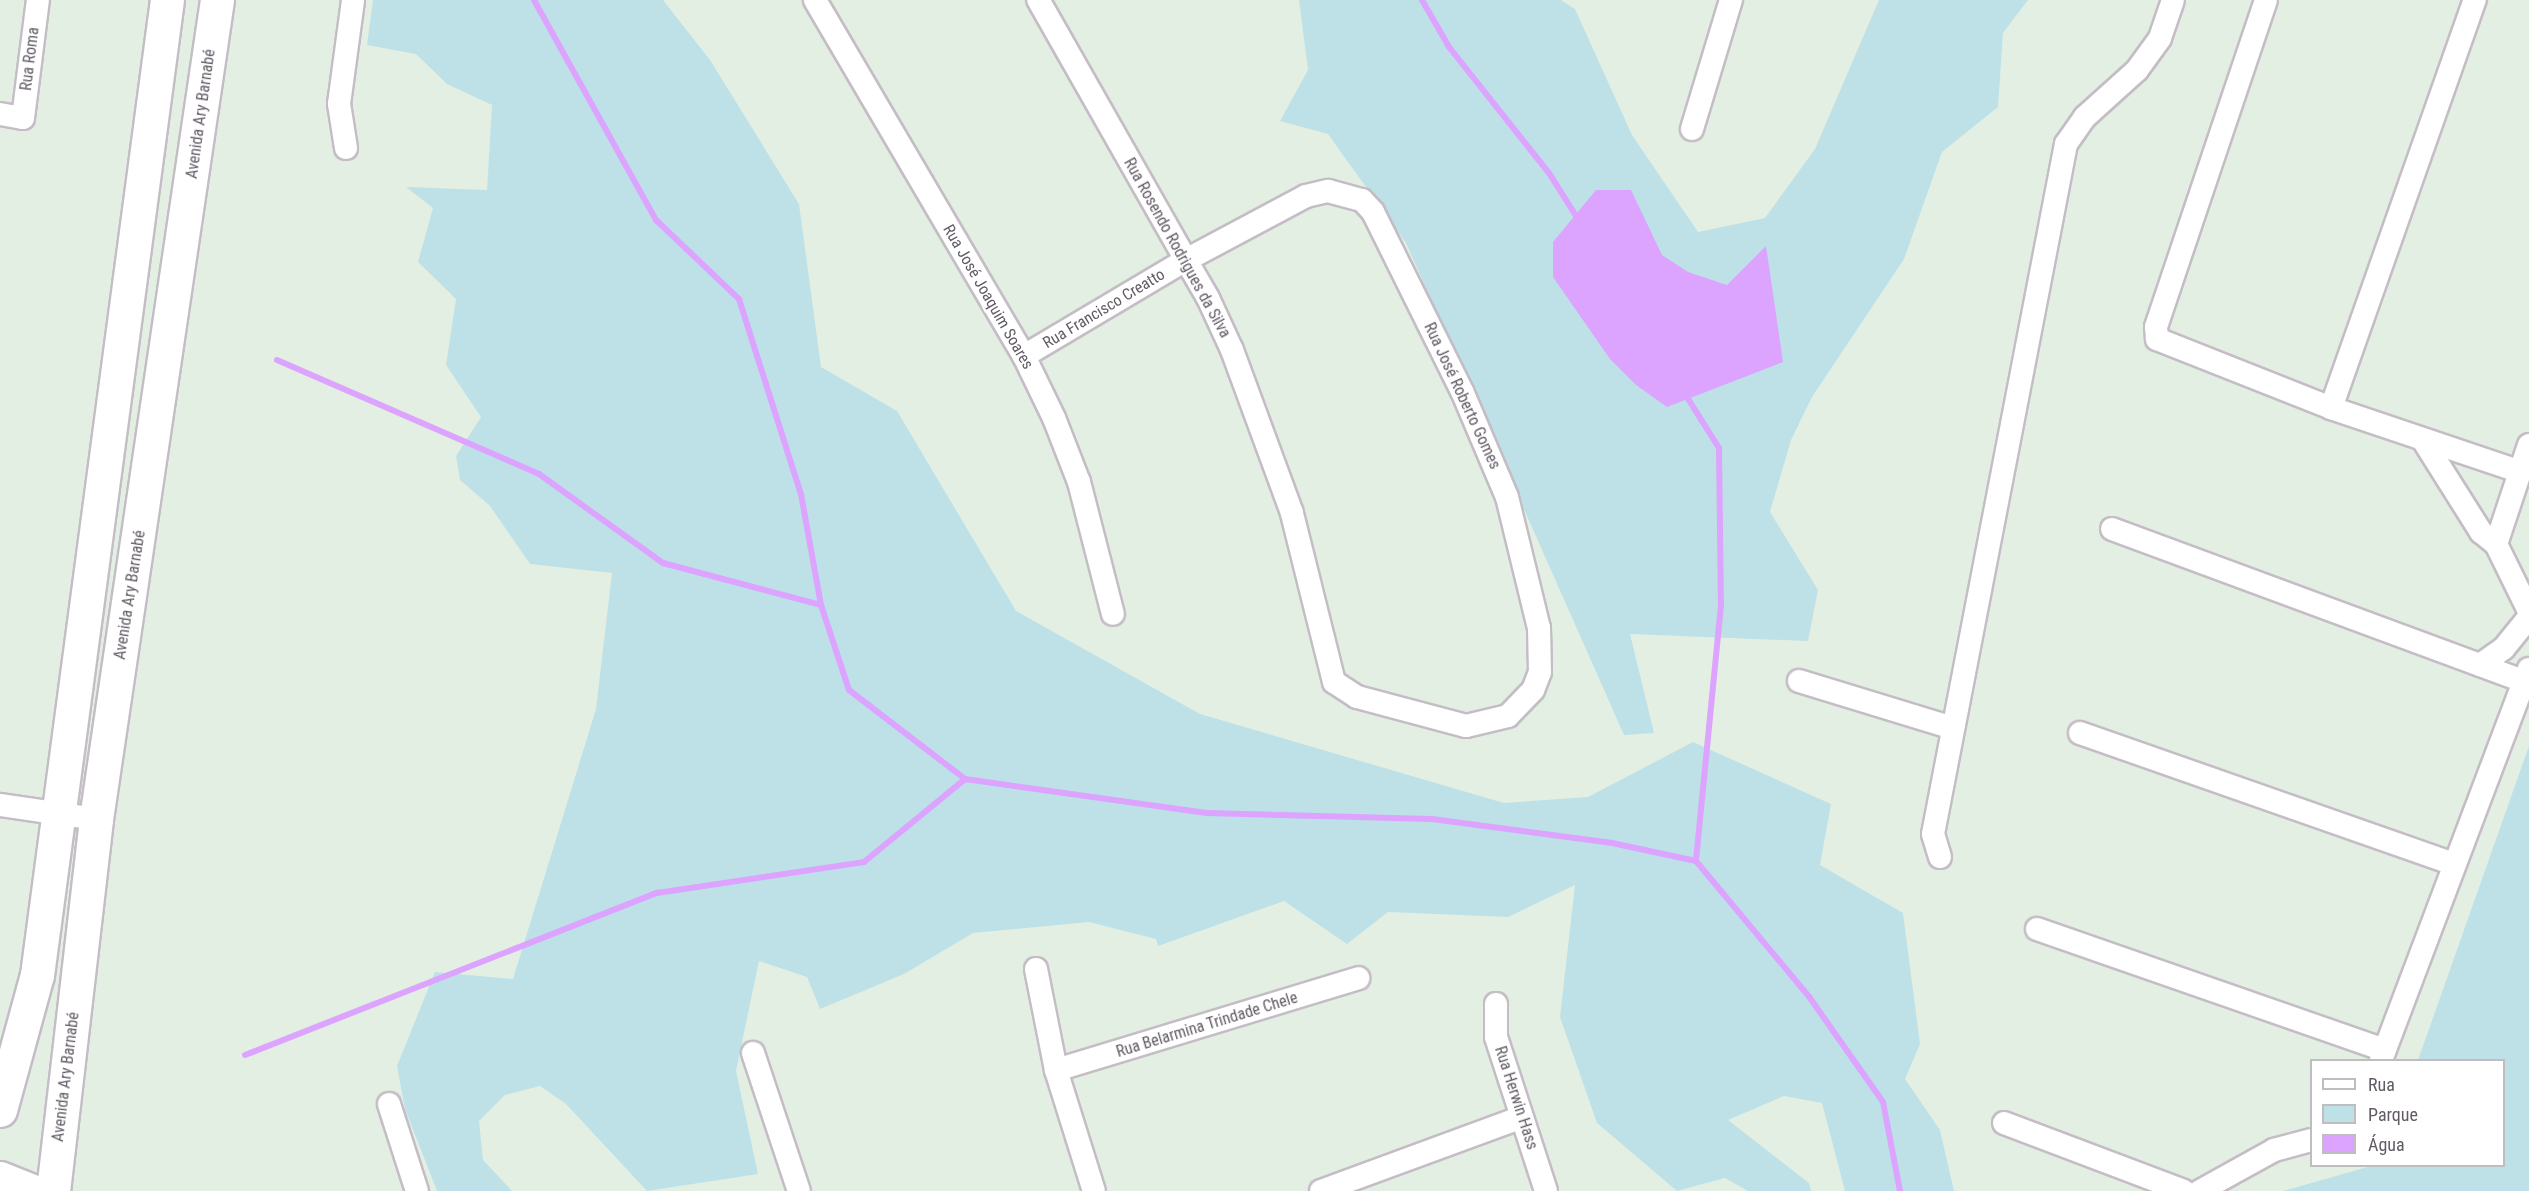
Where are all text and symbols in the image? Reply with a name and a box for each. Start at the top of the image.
street label: Rua Roma [17,26,43,92]
street label: Avenida Ary Barnabé [182,48,220,180]
street label: Rua Rosendo Rodrigues da Silva [1119,155,1235,341]
street label: Rua José Joaquim Soares [939,221,1037,373]
street label: Rua Francisco Creatto [1040,265,1168,353]
street label: Rua José Roberto Gomes [1420,320,1504,472]
street label: Avenida Ary Barnabé [110,529,150,661]
street label: Rua Belarmina Trindade Chele [1114,988,1300,1062]
street label: Avenida Ary Barnabé [49,1011,83,1143]
street label: Rua Herwin Hass [1490,1044,1542,1152]
legend [2310,1059,2505,1167]
text: Rua [2368,1074,2395,1095]
text: Parque [2368,1104,2418,1125]
text: Água [2368,1134,2405,1155]

